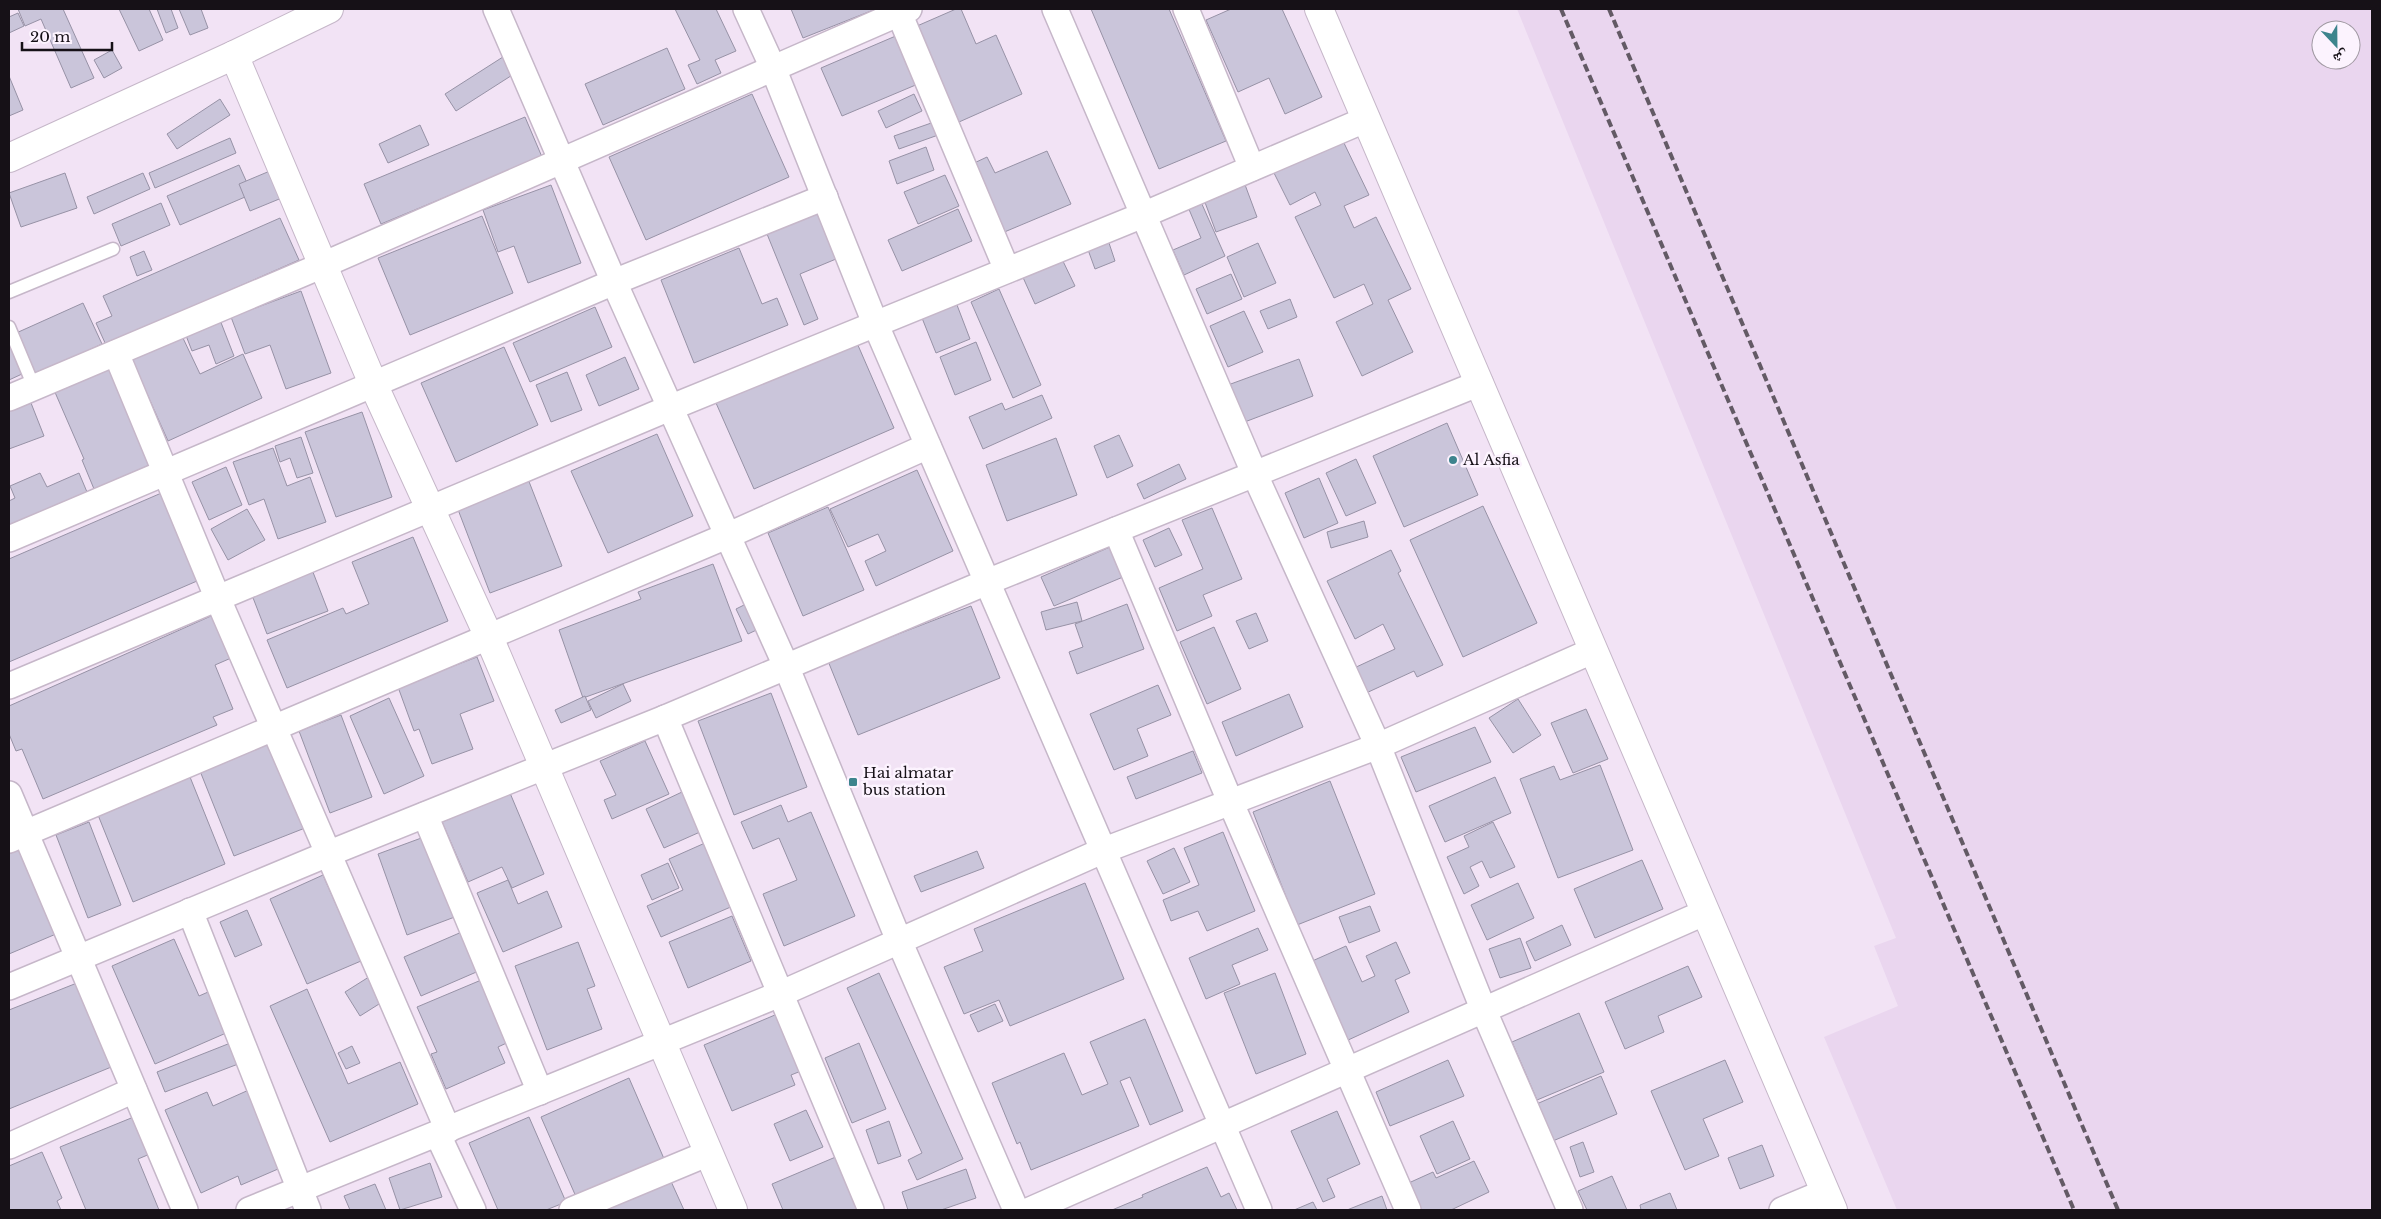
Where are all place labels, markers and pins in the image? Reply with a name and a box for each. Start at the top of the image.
place label: Al Asfia [1462,450,1520,469]
marker: Al Asfia [1447,454,1459,466]
place label: Hai almatar bus station [862,763,954,799]
marker: Hai almatar bus station [847,776,859,788]

